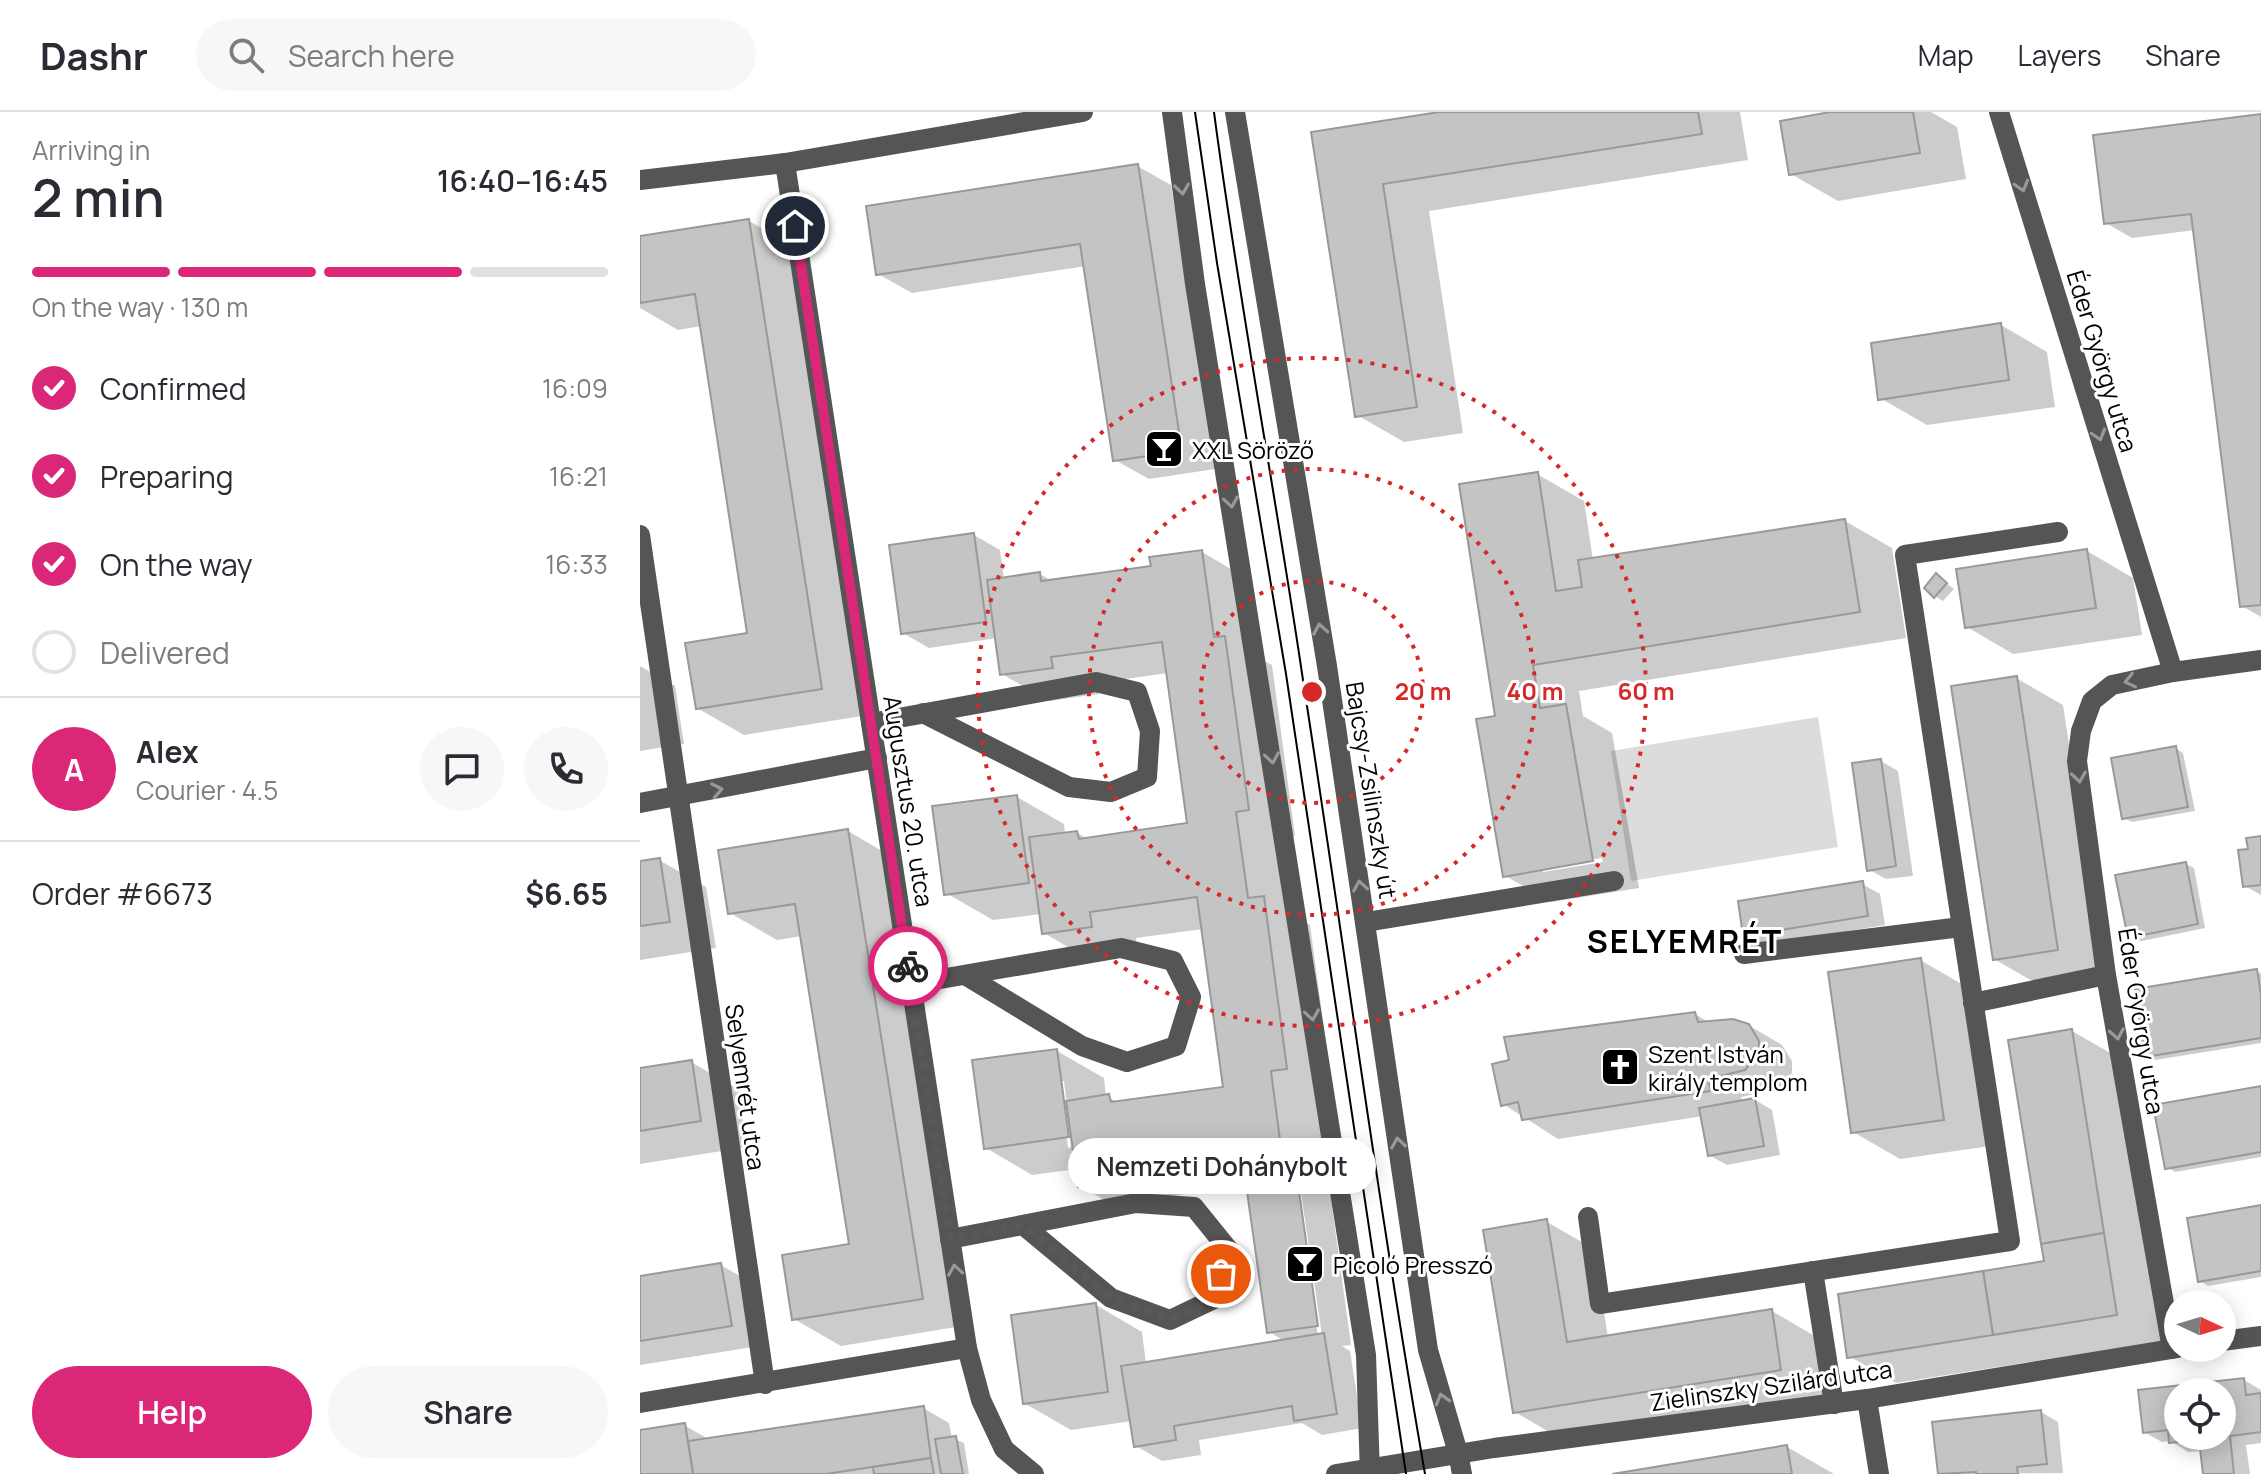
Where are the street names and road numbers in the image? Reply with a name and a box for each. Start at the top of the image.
street label: Éder György utca [2060,266,2146,456]
street label: Bajcsy-Zsilinszky út [1339,679,1405,901]
street label: Augusztus 20. utca [876,693,942,909]
street label: Éder György utca [2111,925,2173,1117]
street label: Selyemrét utca [718,1002,774,1172]
street label: Zielinszky Szilárd utca [1648,1352,1894,1418]

